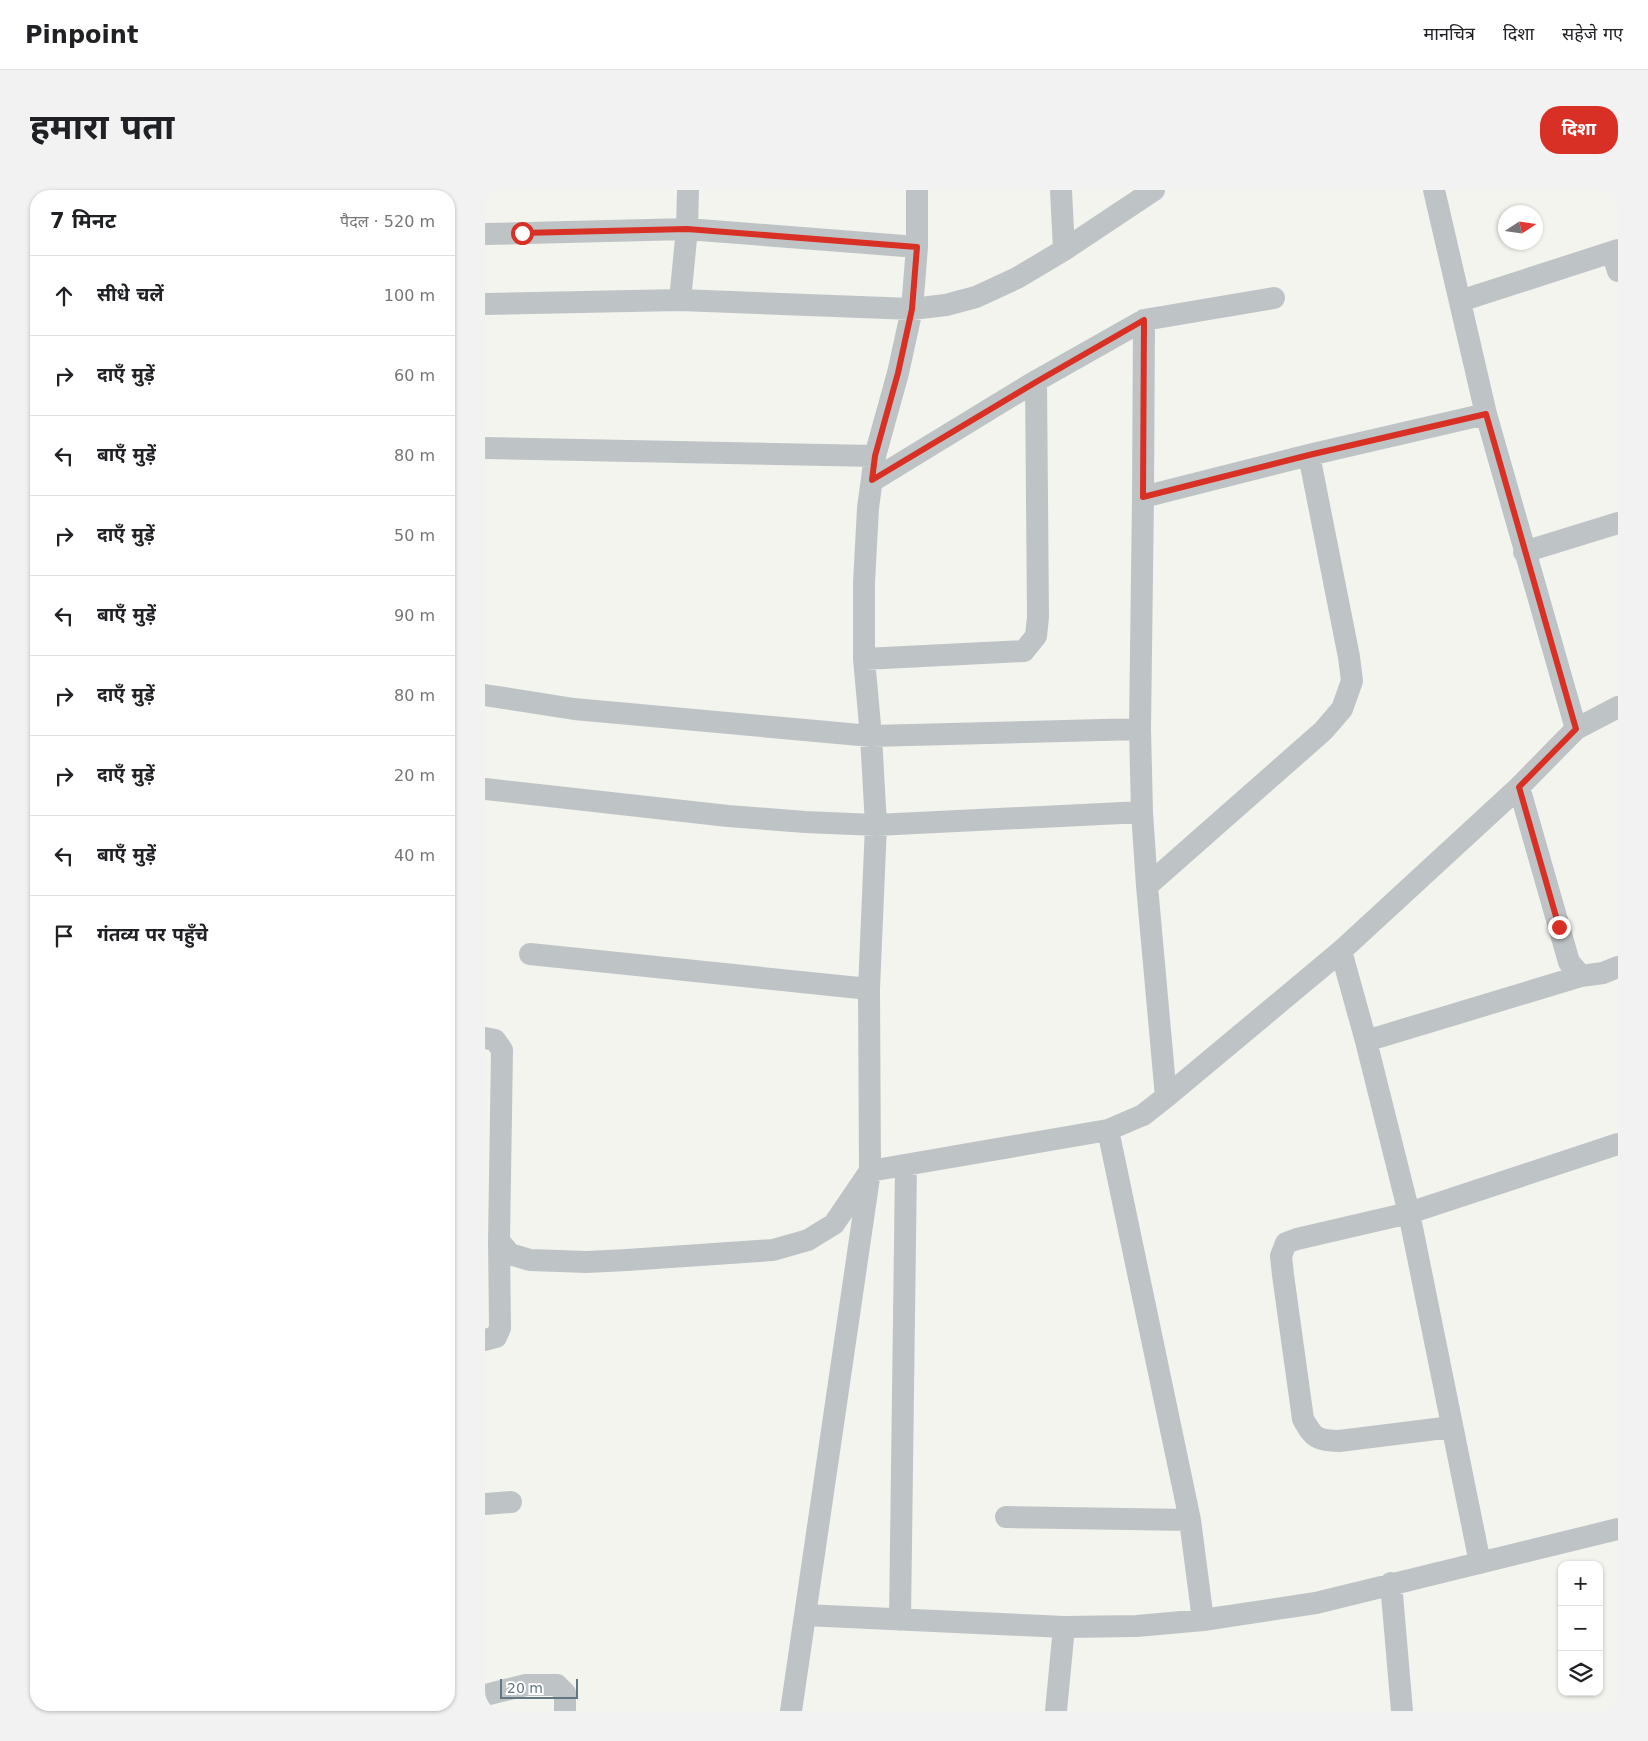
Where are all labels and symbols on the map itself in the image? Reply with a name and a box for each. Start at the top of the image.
north arrow [1498,205,1543,250]
route start [511,222,534,245]
route end [1548,916,1571,939]
scale bar [500,1676,577,1699]

